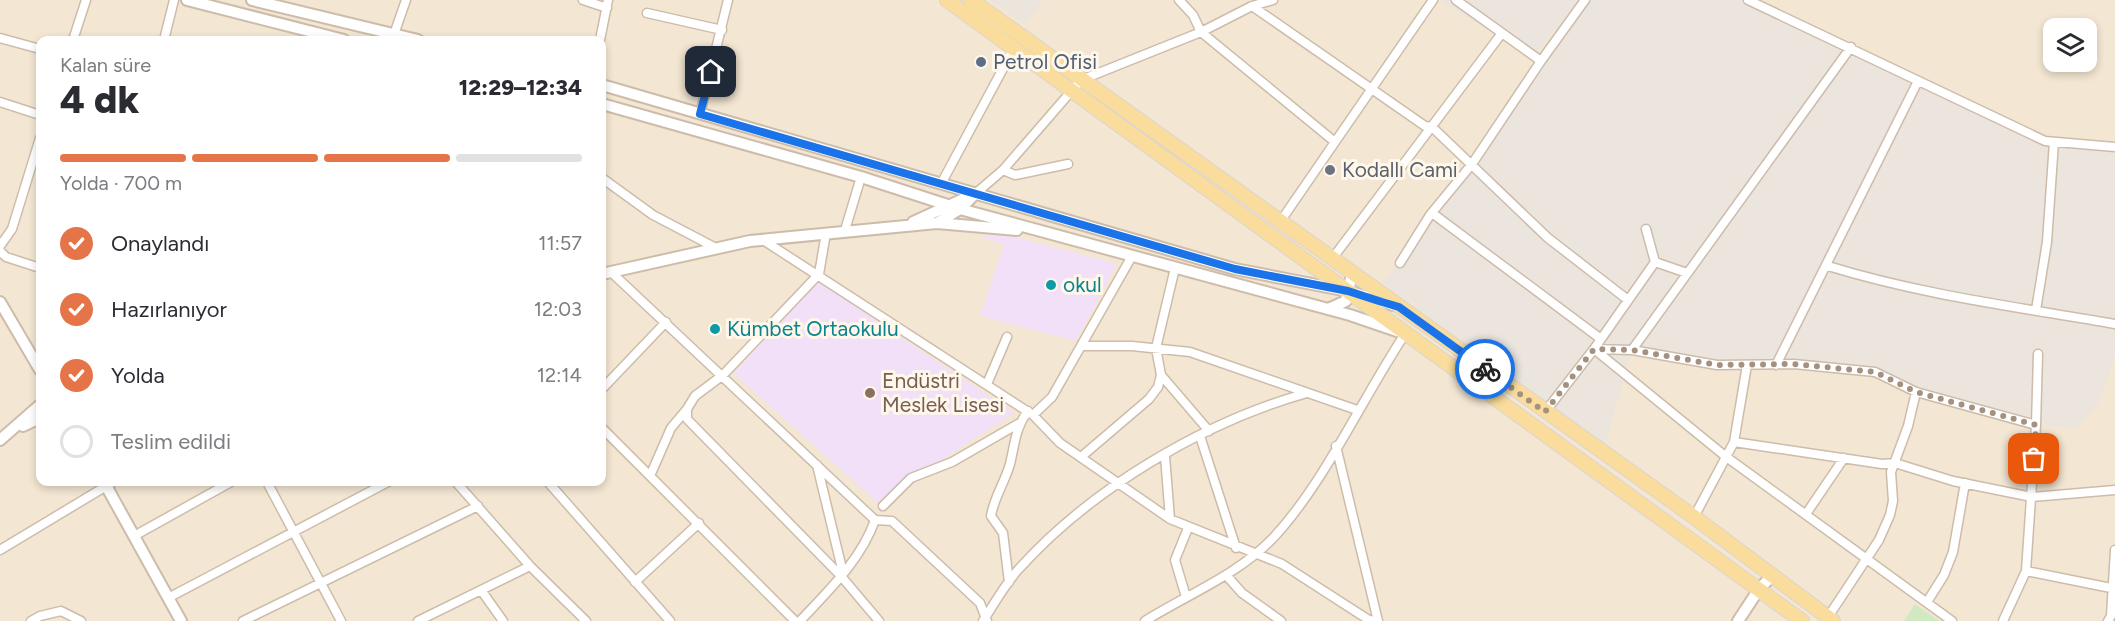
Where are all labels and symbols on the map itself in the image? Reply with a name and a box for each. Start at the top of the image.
pin [685,46,736,97]
place label: Petrol Ofisi [993,49,1097,74]
marker: Petrol Ofisi [974,55,988,69]
place label: Kodallı Cami [1342,157,1458,182]
marker: Kodallı Cami [1323,163,1337,177]
place label: okul [1063,272,1102,297]
marker: okul [1044,278,1058,292]
place label: Kümbet Ortaokulu [727,316,899,341]
marker: Kümbet Ortaokulu [708,322,722,336]
courier [1455,339,1515,399]
place label: Endüstri Meslek Lisesi [882,368,1004,417]
marker: Endüstri Meslek Lisesi [863,386,877,400]
pin [2008,433,2059,484]

